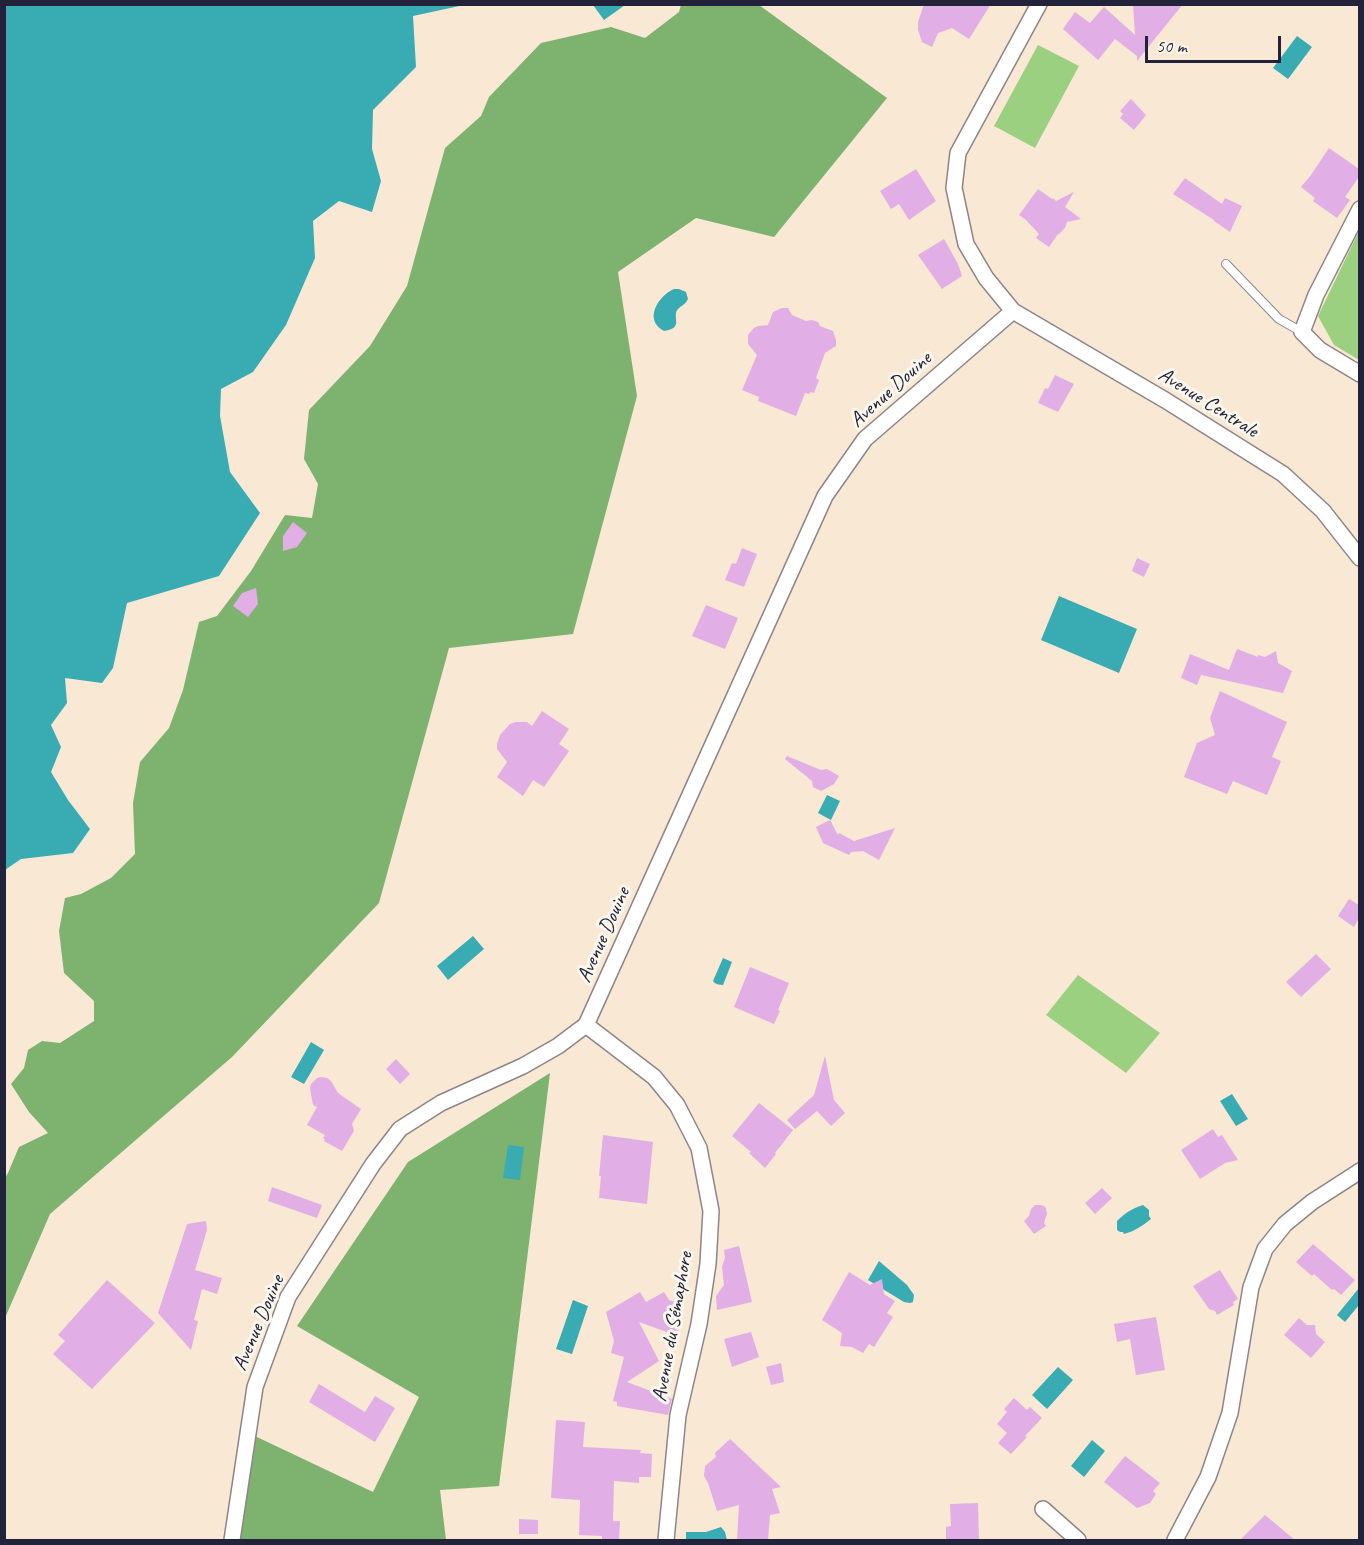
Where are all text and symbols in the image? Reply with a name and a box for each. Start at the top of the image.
scale bar [1148,24,1284,62]
text: 50 m [1156,35,1187,57]
street label: Avenue Douine [845,347,937,433]
street label: Avenue Centrale [1153,362,1263,444]
street label: Avenue Douine [572,884,636,986]
street label: Avenue du Sémaphore [647,1250,699,1404]
street label: Avenue Douine [228,1272,290,1374]

